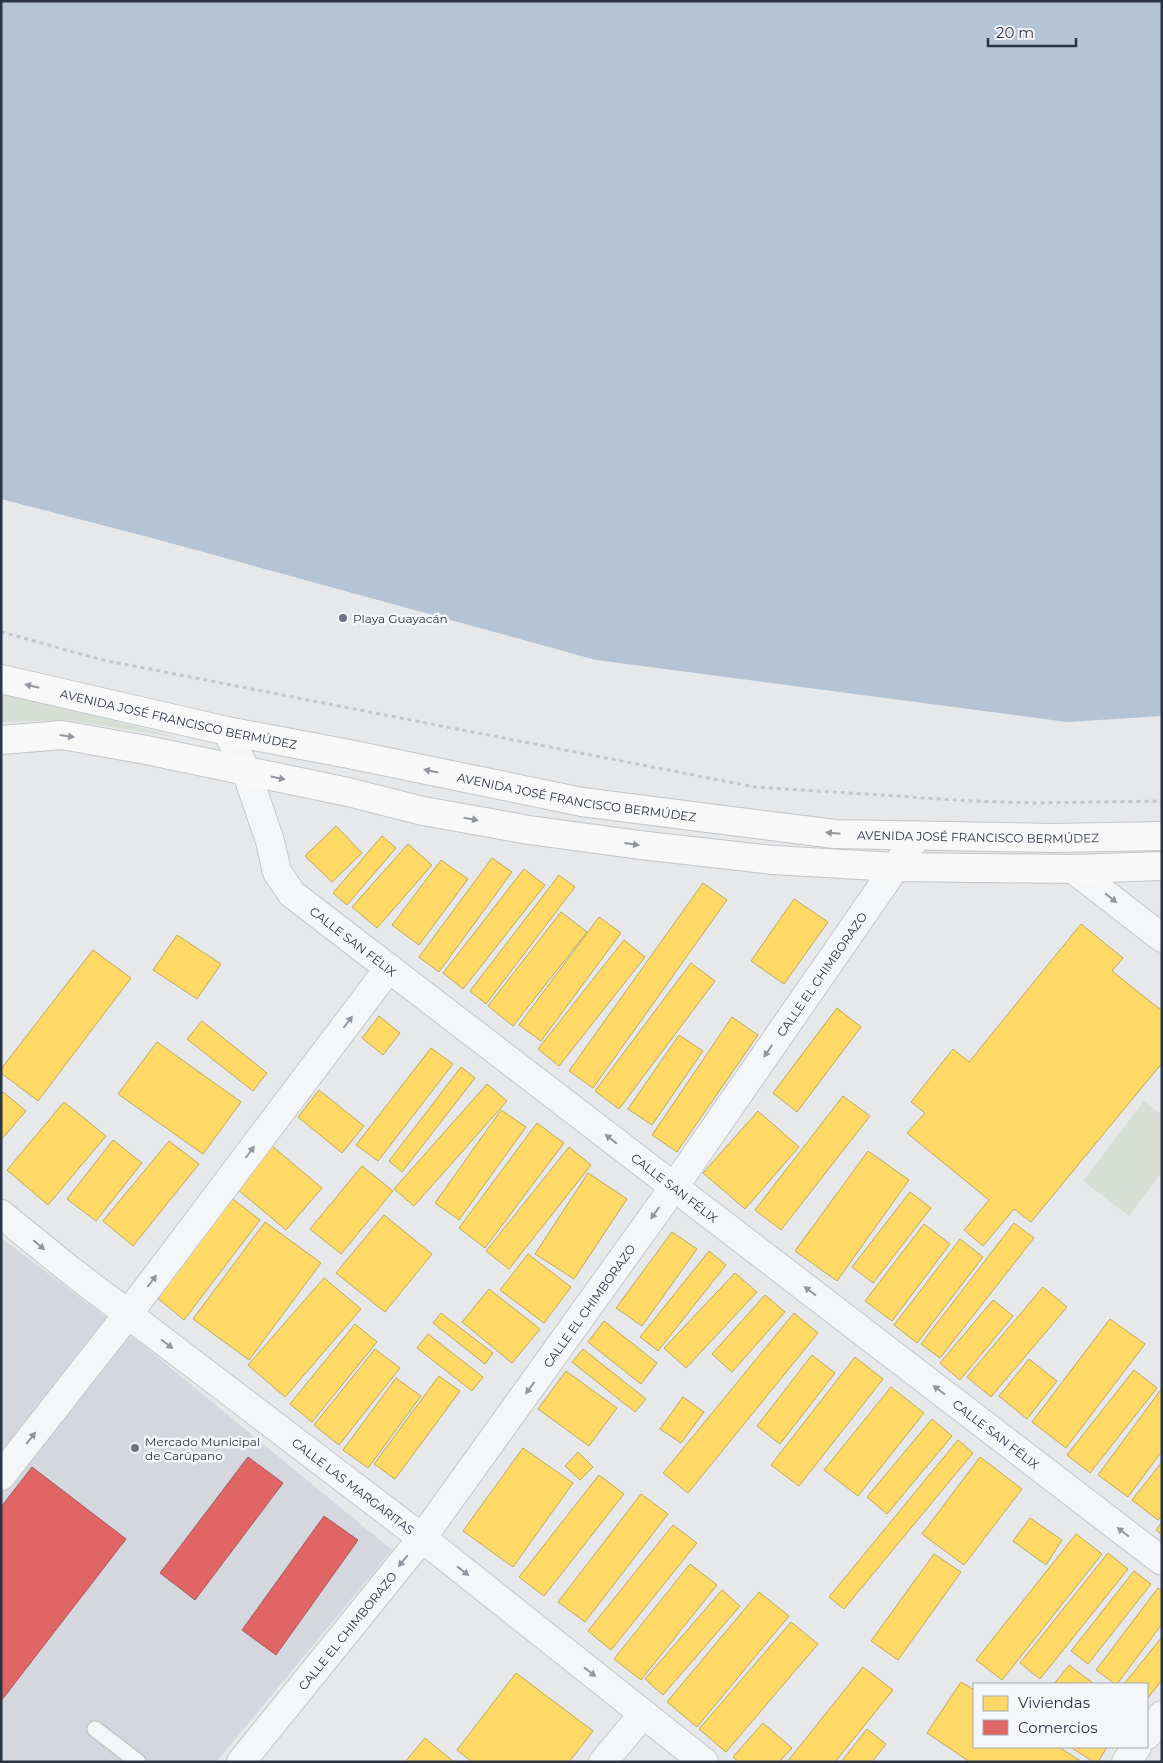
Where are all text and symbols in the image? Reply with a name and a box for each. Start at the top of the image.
scale bar [988,15,1076,47]
text: 20 m [996,23,1034,42]
place label: Playa Guayacán [353,611,448,626]
marker: Playa Guayacán [337,612,349,624]
one-way arrow [25,682,40,690]
street label: AVENIDA JOSÉ FRANCISCO BERMÚDEZ [59,685,298,752]
one-way arrow [60,732,76,740]
one-way arrow [423,767,438,775]
street label: AVENIDA JOSÉ FRANCISCO BERMÚDEZ [456,769,697,824]
one-way arrow [270,774,286,782]
one-way arrow [463,816,479,824]
street label: AVENIDA JOSÉ FRANCISCO BERMÚDEZ [857,827,1099,846]
one-way arrow [825,829,841,837]
one-way arrow [624,840,640,848]
one-way arrow [1104,893,1117,904]
street label: CALLE SAN FÉLIX [307,903,400,979]
street label: CALLE EL CHIMBORAZO [773,909,870,1039]
one-way arrow [343,1015,353,1029]
one-way arrow [763,1044,773,1058]
one-way arrow [604,1134,618,1144]
one-way arrow [245,1145,255,1159]
street label: CALLE SAN FÉLIX [628,1150,721,1225]
one-way arrow [650,1206,660,1220]
one-way arrow [32,1239,44,1251]
street label: CALLE EL CHIMBORAZO [540,1241,638,1370]
one-way arrow [147,1275,158,1288]
one-way arrow [803,1286,817,1296]
one-way arrow [160,1339,173,1350]
one-way arrow [525,1381,535,1395]
one-way arrow [932,1385,946,1395]
street label: CALLE SAN FÉLIX [950,1396,1043,1472]
one-way arrow [26,1431,37,1444]
place label: Mercado Municipal de Carúpano [145,1434,260,1463]
street label: CALLE LAS MARGARITAS [289,1434,418,1537]
marker: Mercado Municipal de Carúpano [129,1442,141,1454]
one-way arrow [1117,1526,1130,1537]
one-way arrow [398,1555,409,1568]
one-way arrow [456,1565,469,1576]
street label: CALLE EL CHIMBORAZO [295,1568,400,1693]
one-way arrow [583,1666,596,1677]
legend [973,1683,1148,1748]
text: Viviendas [1018,1693,1090,1712]
text: Comercios [1018,1718,1098,1737]

